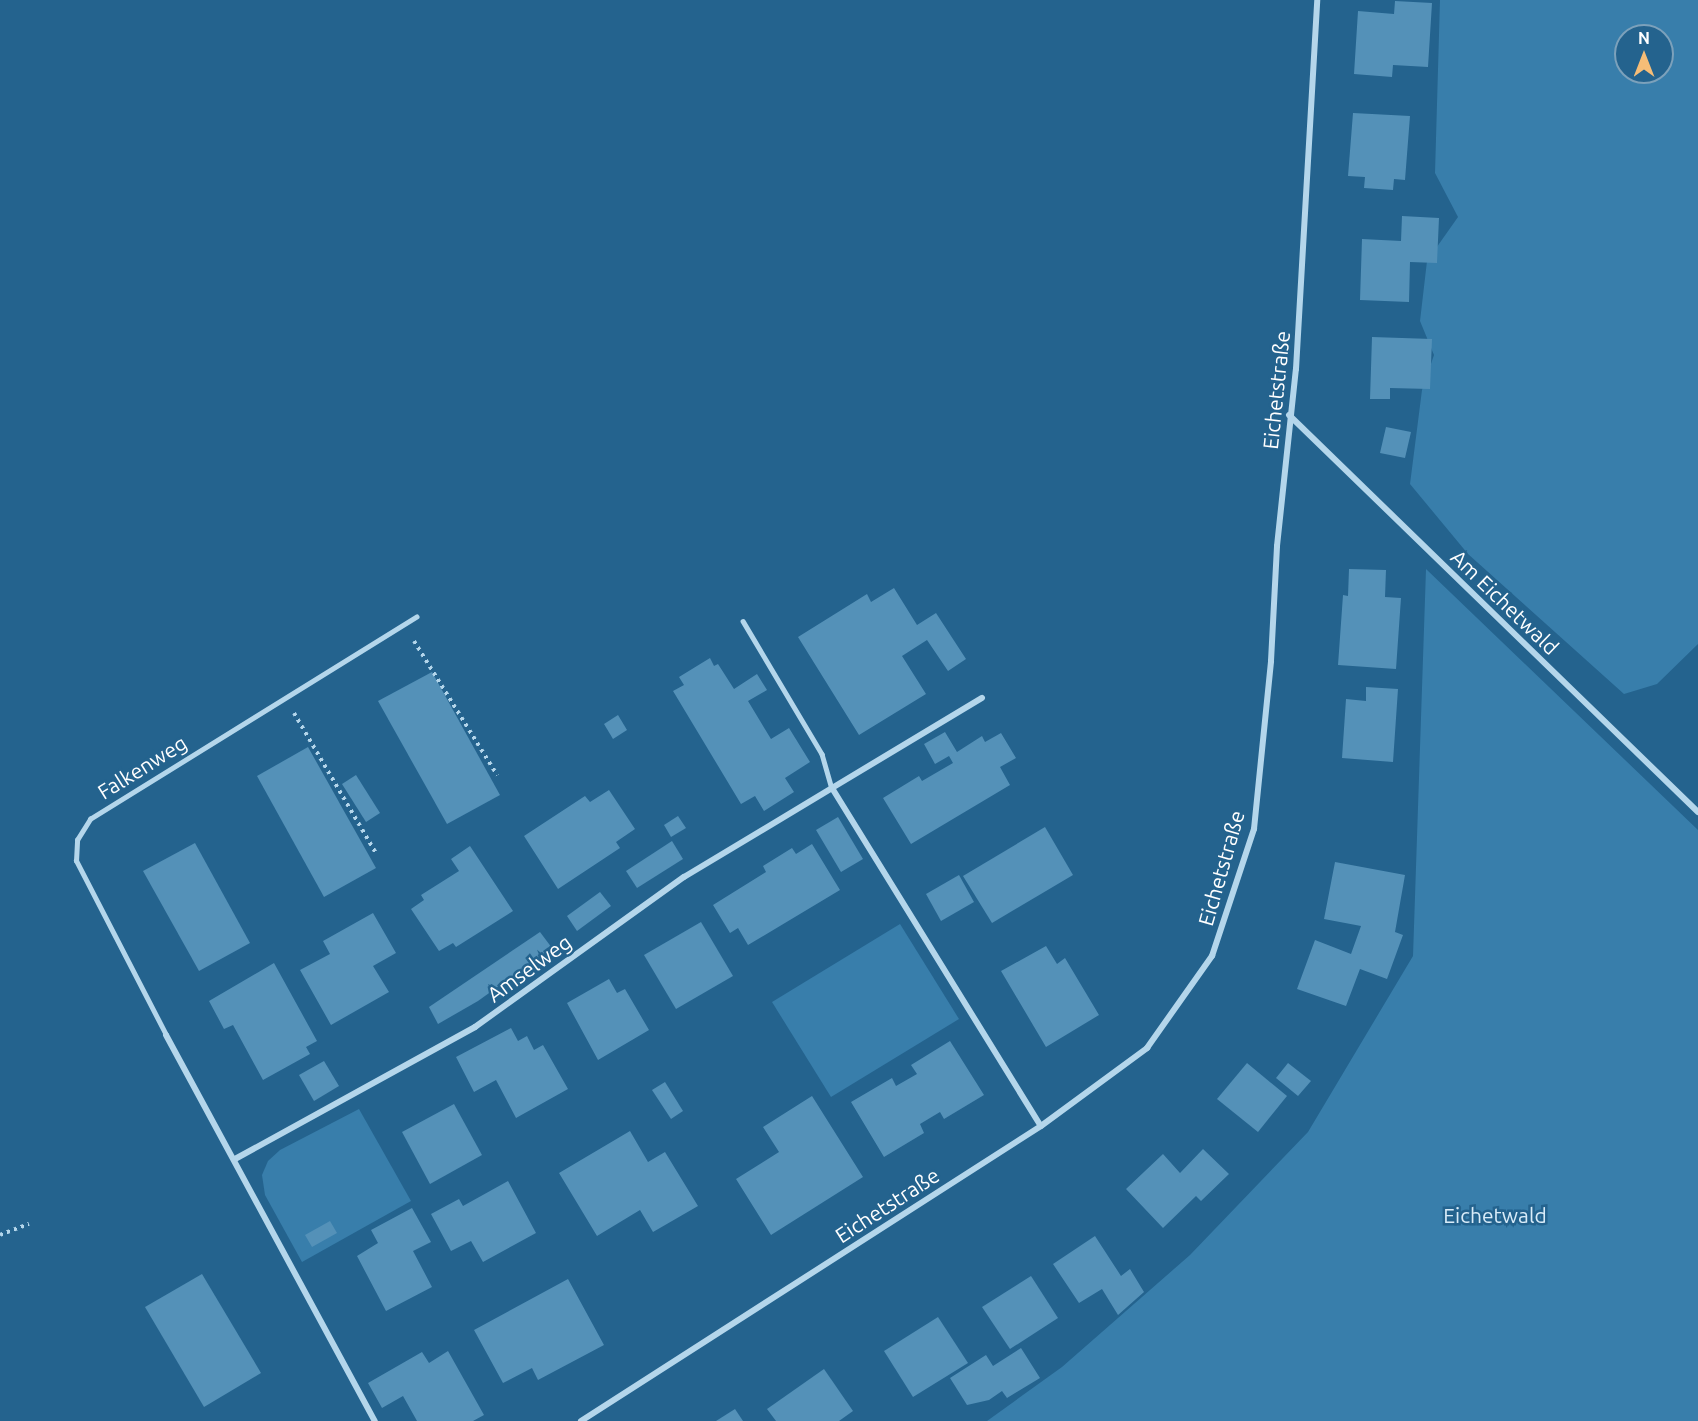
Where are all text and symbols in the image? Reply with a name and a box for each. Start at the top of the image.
north arrow [1614,24,1674,84]
text: N [1638,29,1650,47]
street label: Eichetstraße [1257,330,1295,450]
street label: Am Eichetwald [1446,544,1564,660]
street label: Falkenweg [93,730,191,804]
street label: Eichetstraße [1193,807,1249,929]
street label: Amselweg [482,929,576,1007]
street label: Eichetstraße [830,1162,944,1248]
park label: Eichetwald [1443,1202,1547,1228]

